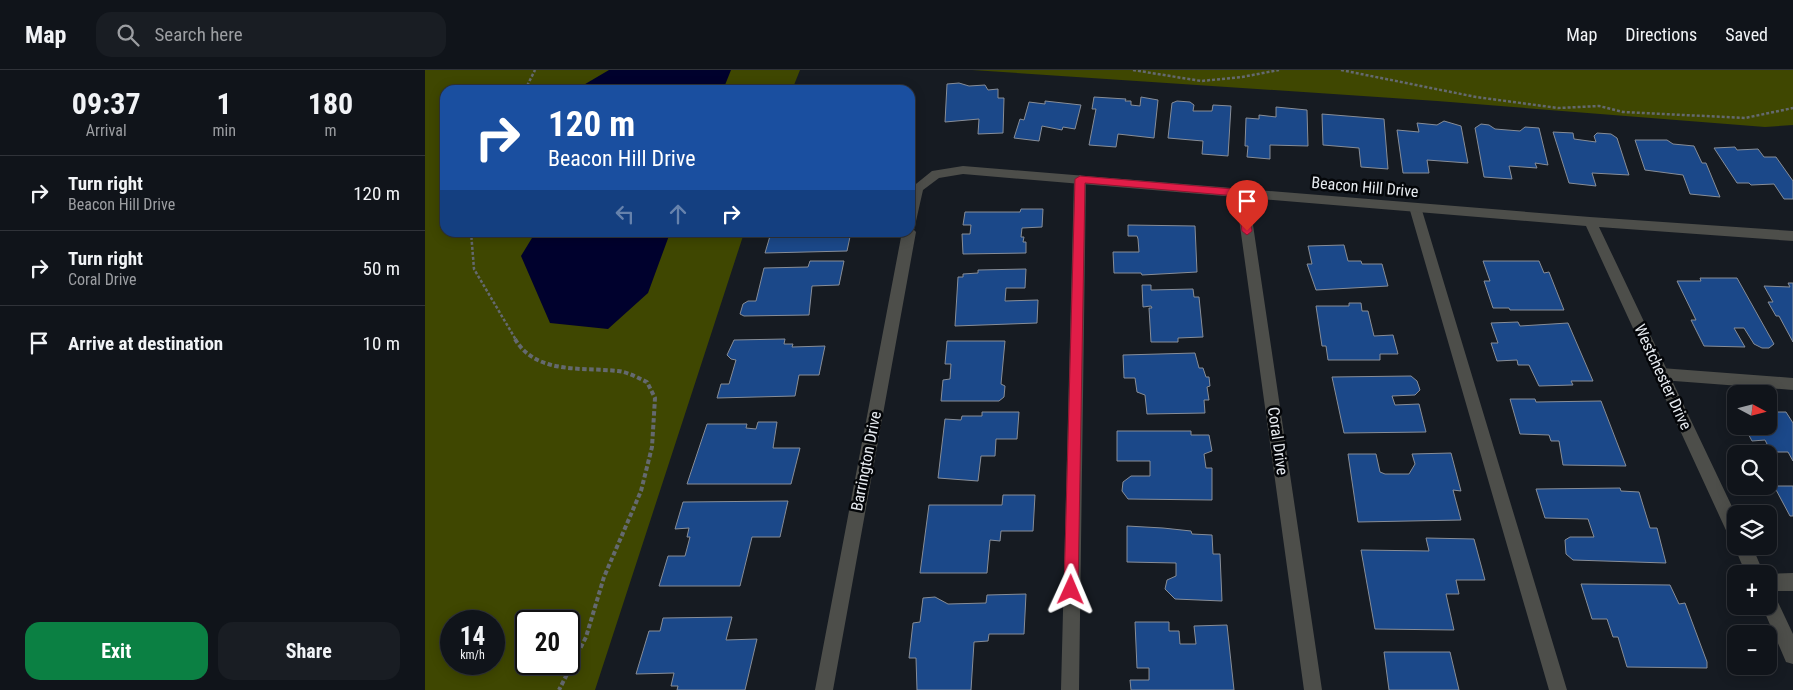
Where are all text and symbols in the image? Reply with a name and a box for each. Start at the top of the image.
search box [96,12,446,57]
text: Map [25,21,66,49]
icon: search [114,21,142,49]
text: Search here [154,23,243,46]
text: Map [1566,24,1597,45]
text: Directions [1625,24,1697,45]
text: Saved [1725,24,1768,45]
text: 09:37 [72,86,141,121]
text: 1 [217,86,232,121]
text: 180 [308,86,353,121]
text: 120 m [548,104,635,145]
icon: right [465,105,530,170]
text: Arrival [86,121,127,140]
text: min [212,121,236,140]
text: m [324,121,336,140]
text: Beacon Hill Drive [548,146,696,171]
text: Turn right [68,172,143,195]
street label: Beacon Hill Drive [1311,173,1419,201]
icon: right [25,179,53,207]
pin [1226,180,1268,231]
text: 120 m [353,182,400,205]
icon: arrive [1233,187,1261,215]
text: Beacon Hill Drive [68,195,175,214]
icon: left [611,200,639,228]
icon: ahead [664,200,692,228]
icon: right [717,200,745,228]
text: Turn right [68,247,143,270]
icon: right [25,254,53,282]
text: 50 m [363,257,400,280]
text: Coral Drive [68,270,137,289]
street label: Westchester Drive [1630,321,1696,433]
icon: arrive [25,329,53,357]
text: Arrive at destination [68,332,223,355]
text: 10 m [363,332,400,355]
north arrow [1727,385,1777,435]
map controls [1727,385,1777,675]
street label: Coral Drive [1264,406,1292,476]
street label: Barrington Drive [847,409,885,513]
button: search [1727,445,1777,495]
button: layers [1727,505,1777,555]
position arrow [1044,563,1096,615]
button: + [1727,565,1777,615]
speed limit sign: 20 [515,610,580,675]
button: Exit [25,622,208,680]
button: Share [218,622,400,680]
text: 14 [460,622,485,651]
button: − [1727,625,1777,675]
text: km/h [460,648,485,662]

